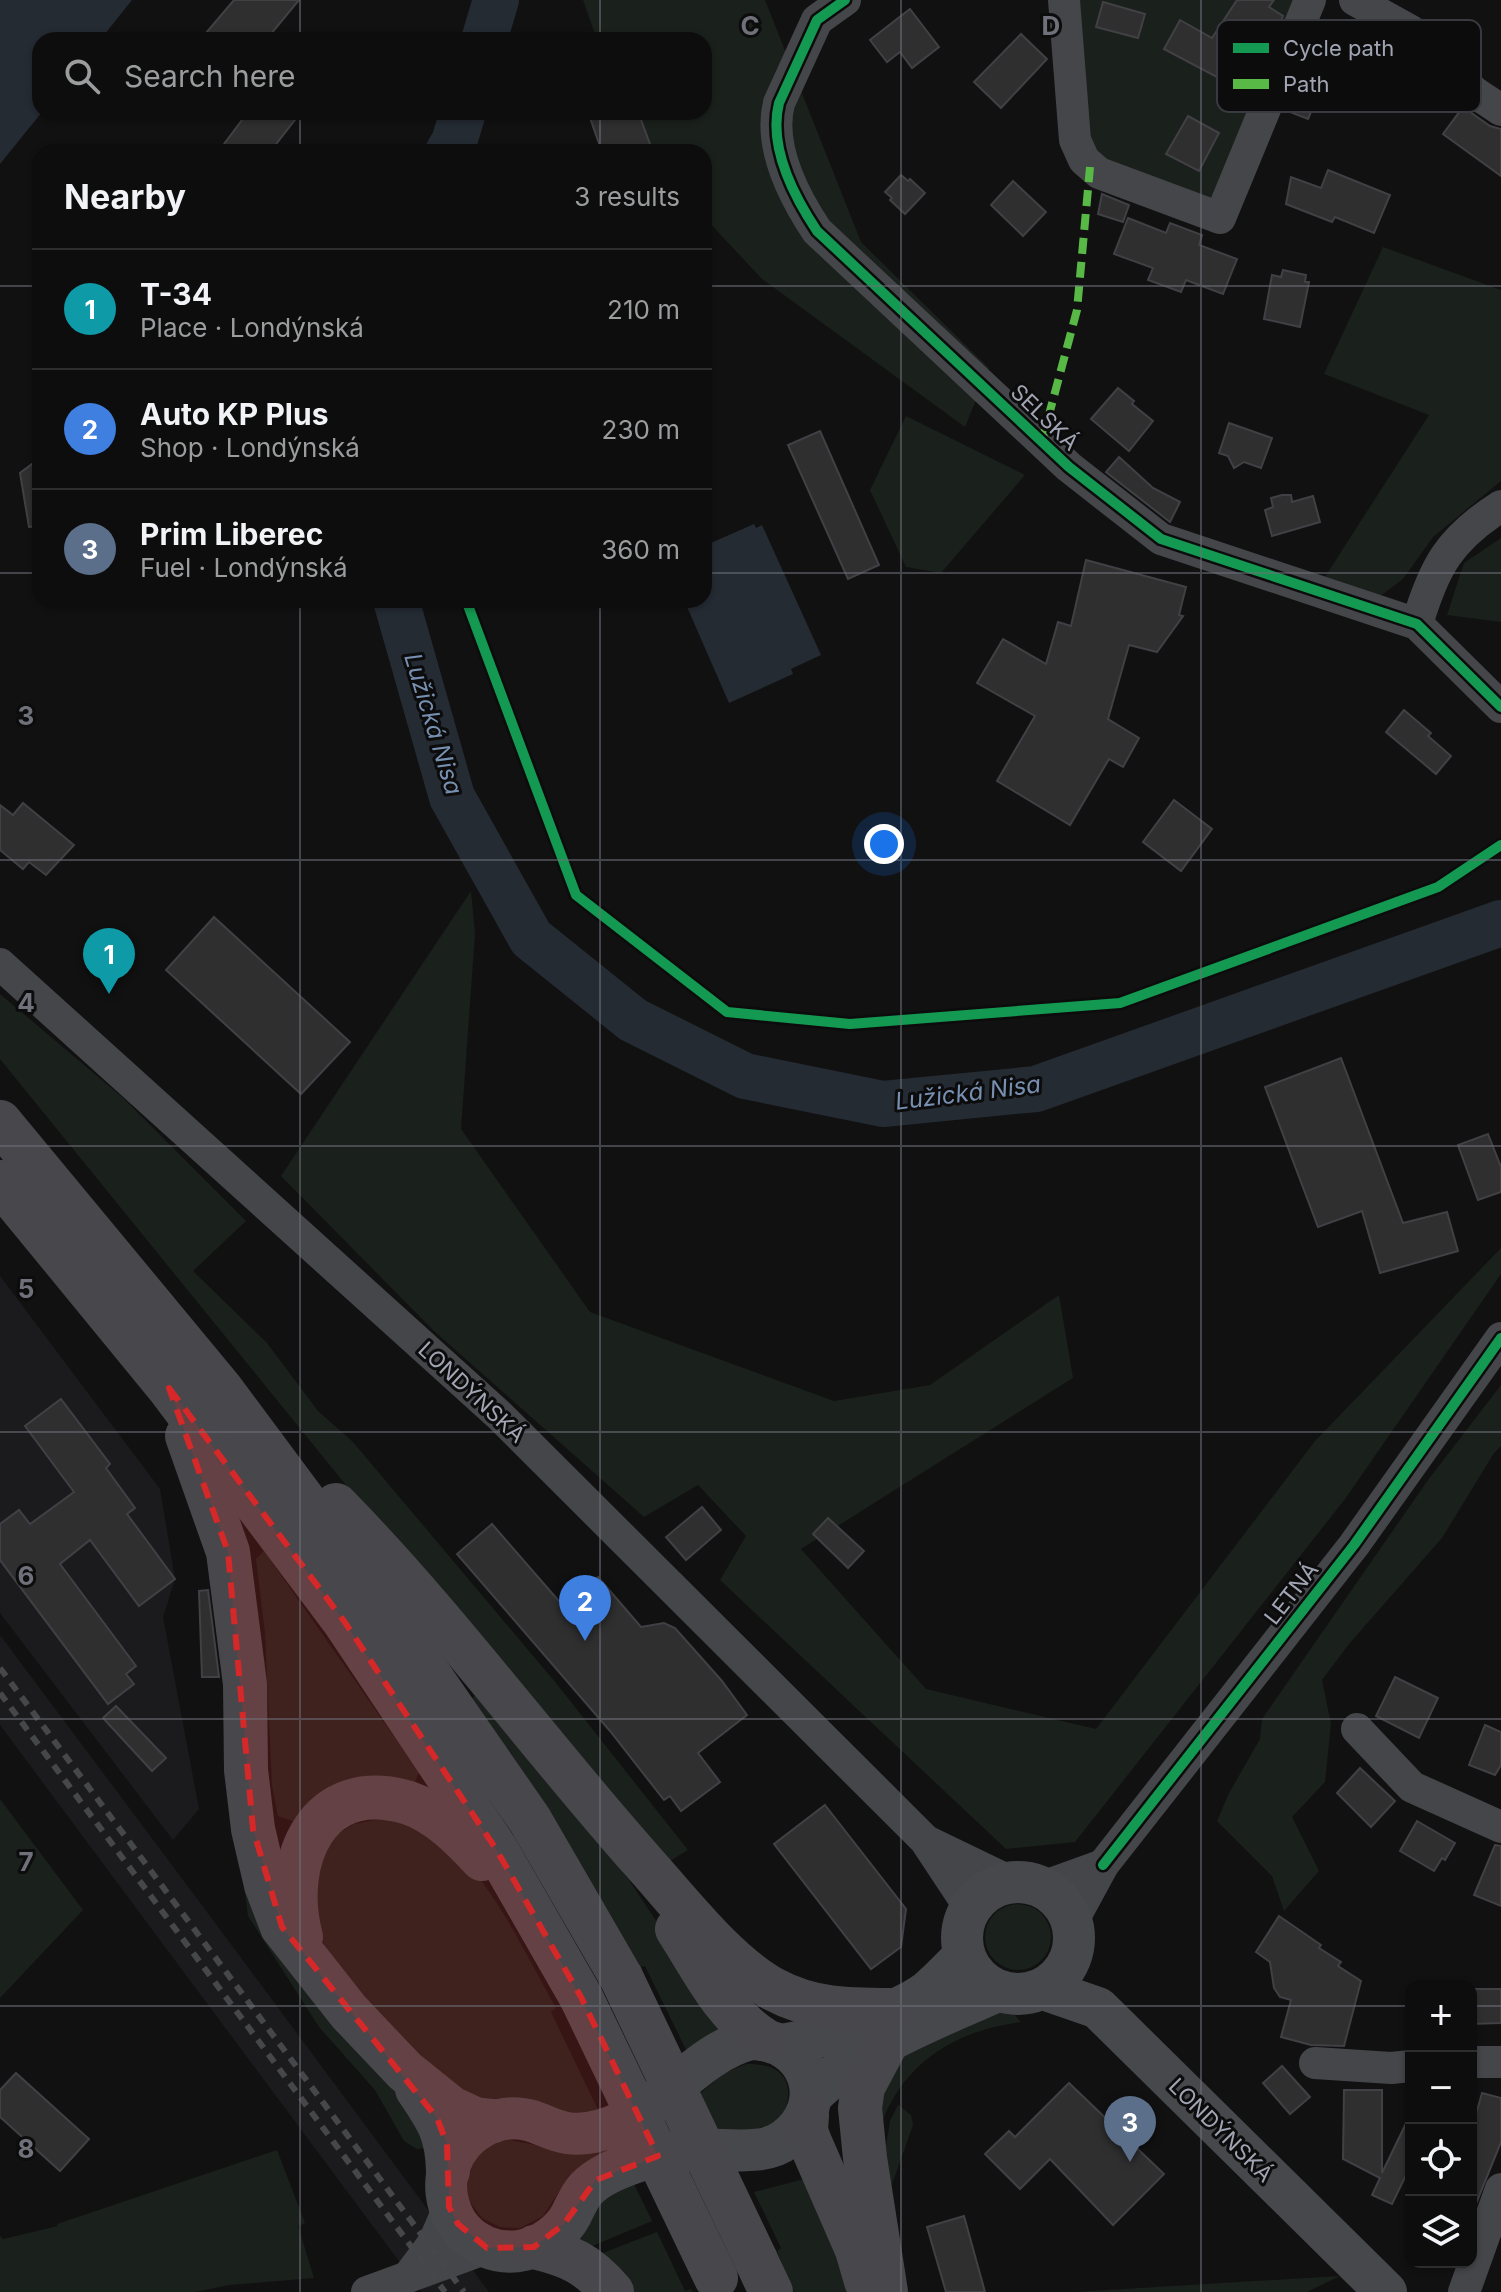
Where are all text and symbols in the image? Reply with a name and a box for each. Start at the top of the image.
text: C [740,10,760,41]
text: D [1042,10,1060,41]
legend [1217,20,1481,112]
search box [32,32,712,120]
text: Cycle path [1283,35,1394,61]
icon: search [60,54,104,98]
text: Search here [124,58,296,94]
text: Path [1283,71,1330,97]
text: Nearby [64,176,186,217]
text: 3 results [574,181,680,212]
text: T-34 [140,276,212,312]
text: 1 [84,294,96,325]
text: 210 m [607,294,680,325]
text: Place · Londýnská [140,312,364,343]
street label: SELSKÁ [1006,379,1084,455]
text: Auto KP Plus [140,396,328,432]
text: 2 [82,414,98,445]
text: 230 m [602,414,680,445]
text: Shop · Londýnská [140,432,360,463]
text: Prim Liberec [140,516,323,552]
text: 3 [82,534,98,565]
text: 360 m [601,534,680,565]
text: Fuel · Londýnská [140,552,348,583]
water label: Lužická Nisa [398,650,469,798]
text: 3 [18,700,34,731]
your location [864,824,904,864]
pin: 1 [83,928,135,994]
text: 4 [17,987,35,1018]
water label: Lužická Nisa [893,1069,1042,1116]
text: 5 [18,1273,34,1304]
street label: LONDÝNSKÁ [413,1336,531,1448]
street label: LETNÁ [1259,1557,1323,1629]
text: 6 [18,1560,34,1591]
pin: 2 [559,1575,611,1641]
text: 7 [18,1846,34,1877]
map controls [1405,1980,1477,2268]
button: + [1405,1980,1477,2052]
button: − [1405,2052,1477,2124]
street label: LONDÝNSKÁ [1164,2073,1278,2187]
pin: 3 [1104,2096,1156,2162]
button: locate [1405,2124,1477,2196]
text: 8 [18,2133,34,2164]
button: layers [1405,2196,1477,2268]

